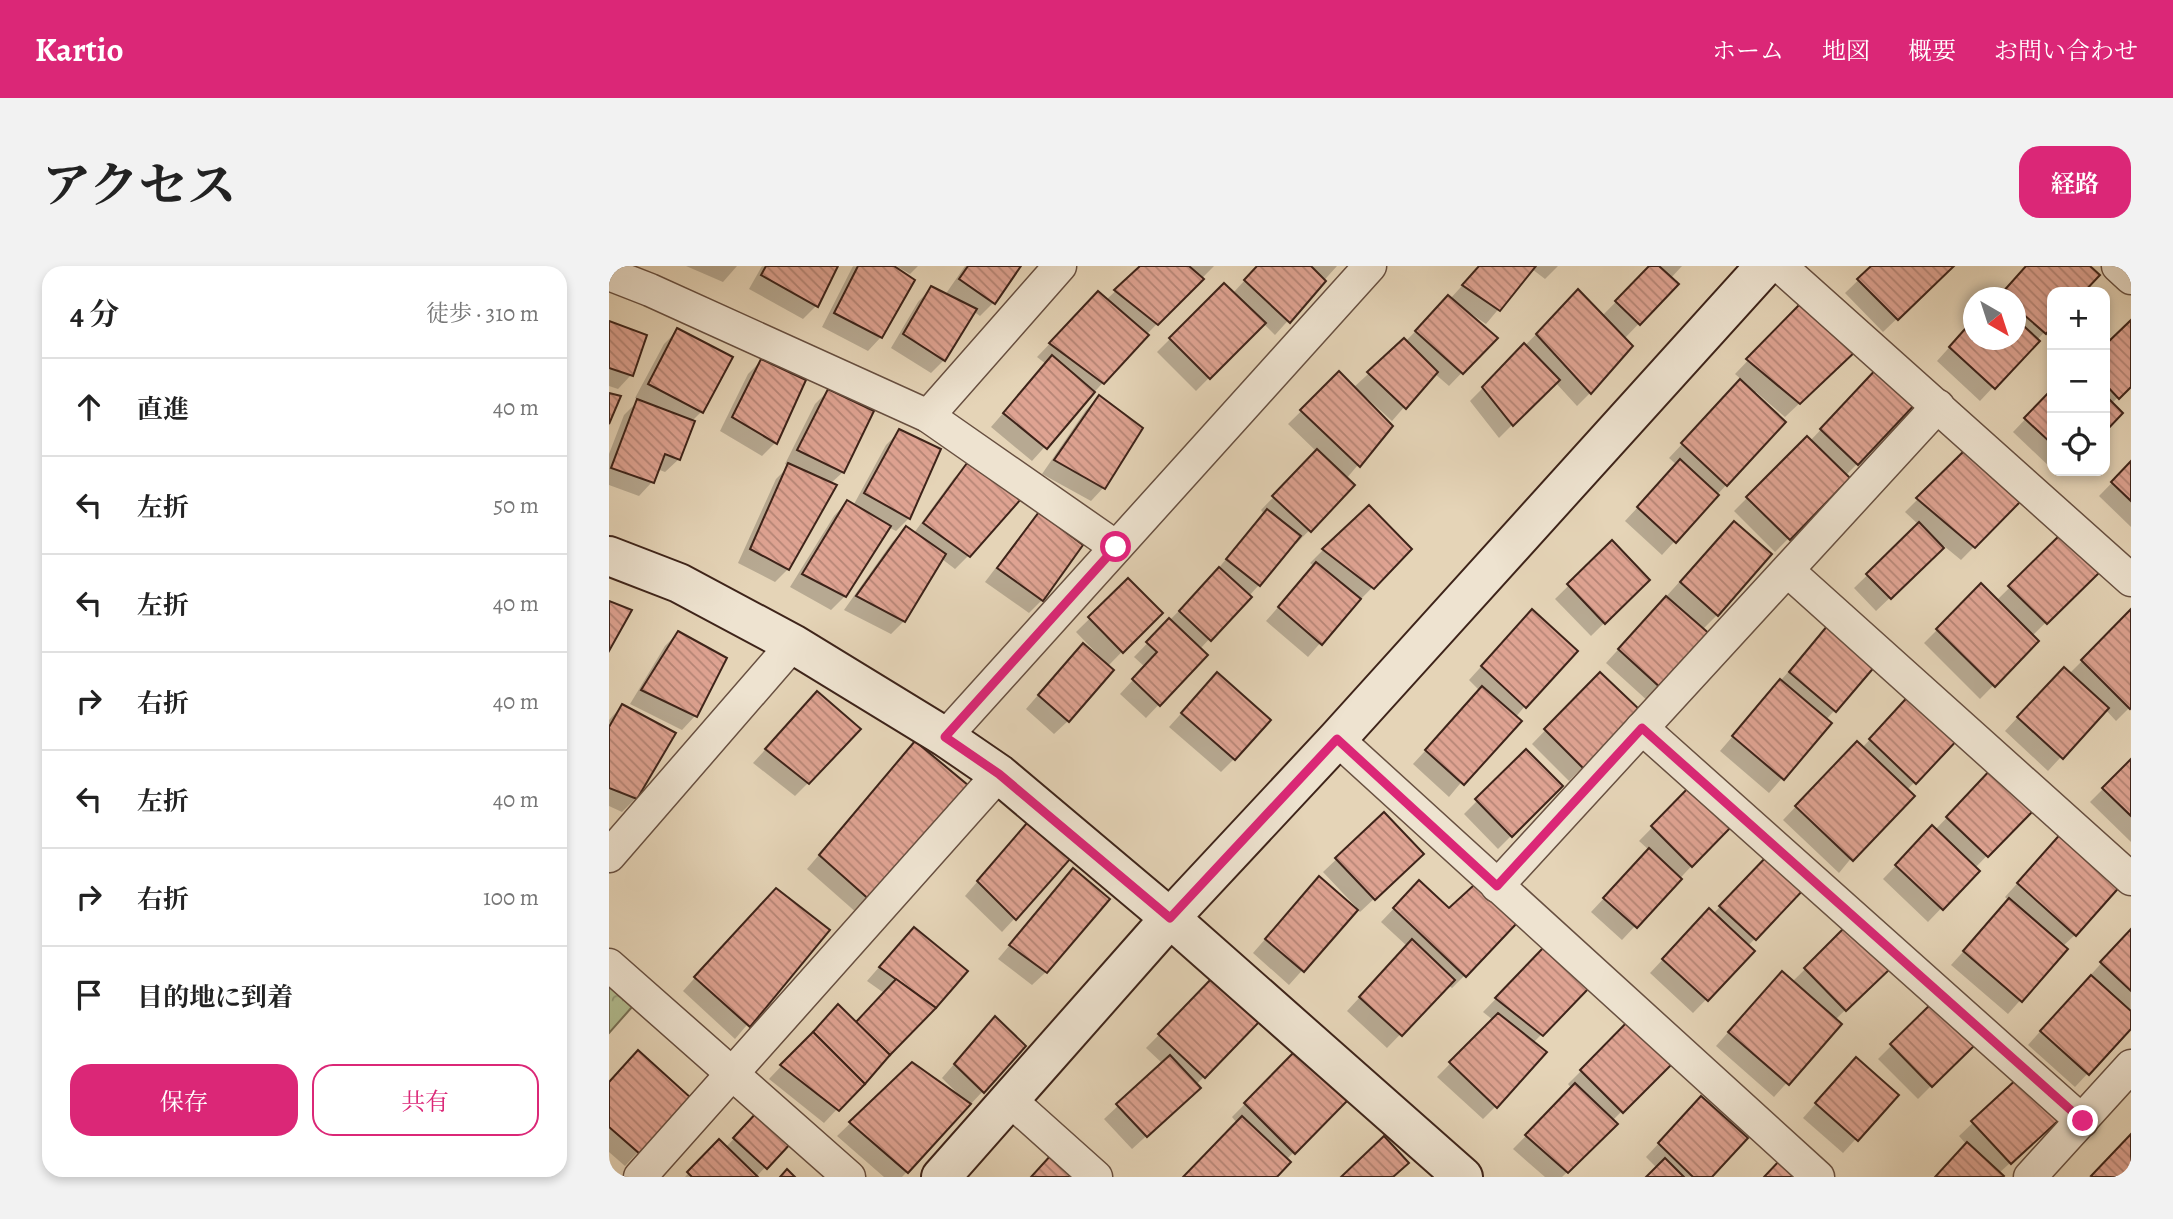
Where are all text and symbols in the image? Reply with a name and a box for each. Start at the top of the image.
text: Kartio [35,27,123,72]
text: ホーム [1712,35,1784,67]
text: 地図 [1822,35,1870,67]
text: 概要 [1908,35,1956,67]
text: お問い合わせ [1994,35,2138,67]
button: 経路 [2019,146,2131,218]
text: アクセス [42,152,237,219]
north arrow [1963,287,2026,350]
map controls [2047,287,2110,476]
button: + [2047,287,2110,350]
text: 4 分 [70,294,119,334]
text: 徒歩 · 310 m [426,298,539,329]
button: − [2047,350,2110,413]
icon: ahead [70,388,108,426]
text: 直進 [137,392,189,427]
text: 40 m [493,392,539,423]
button: locate [2047,413,2110,476]
icon: left [70,486,108,524]
text: 左折 [137,490,189,525]
text: 50 m [493,490,539,521]
route start [1100,531,1131,562]
icon: left [70,584,108,622]
text: 左折 [137,588,189,623]
text: 40 m [493,588,539,619]
icon: right [70,682,108,720]
text: 右折 [137,686,189,721]
text: 40 m [493,686,539,717]
icon: left [70,780,108,818]
text: 左折 [137,784,189,819]
text: 40 m [493,784,539,815]
icon: right [70,878,108,916]
text: 右折 [137,882,189,917]
text: 100 m [483,882,539,913]
icon: arrive [70,976,108,1014]
text: 目的地に到着 [137,980,293,1015]
button: 保存 [70,1064,298,1136]
button: 共有 [312,1064,539,1136]
route end [2067,1105,2098,1136]

